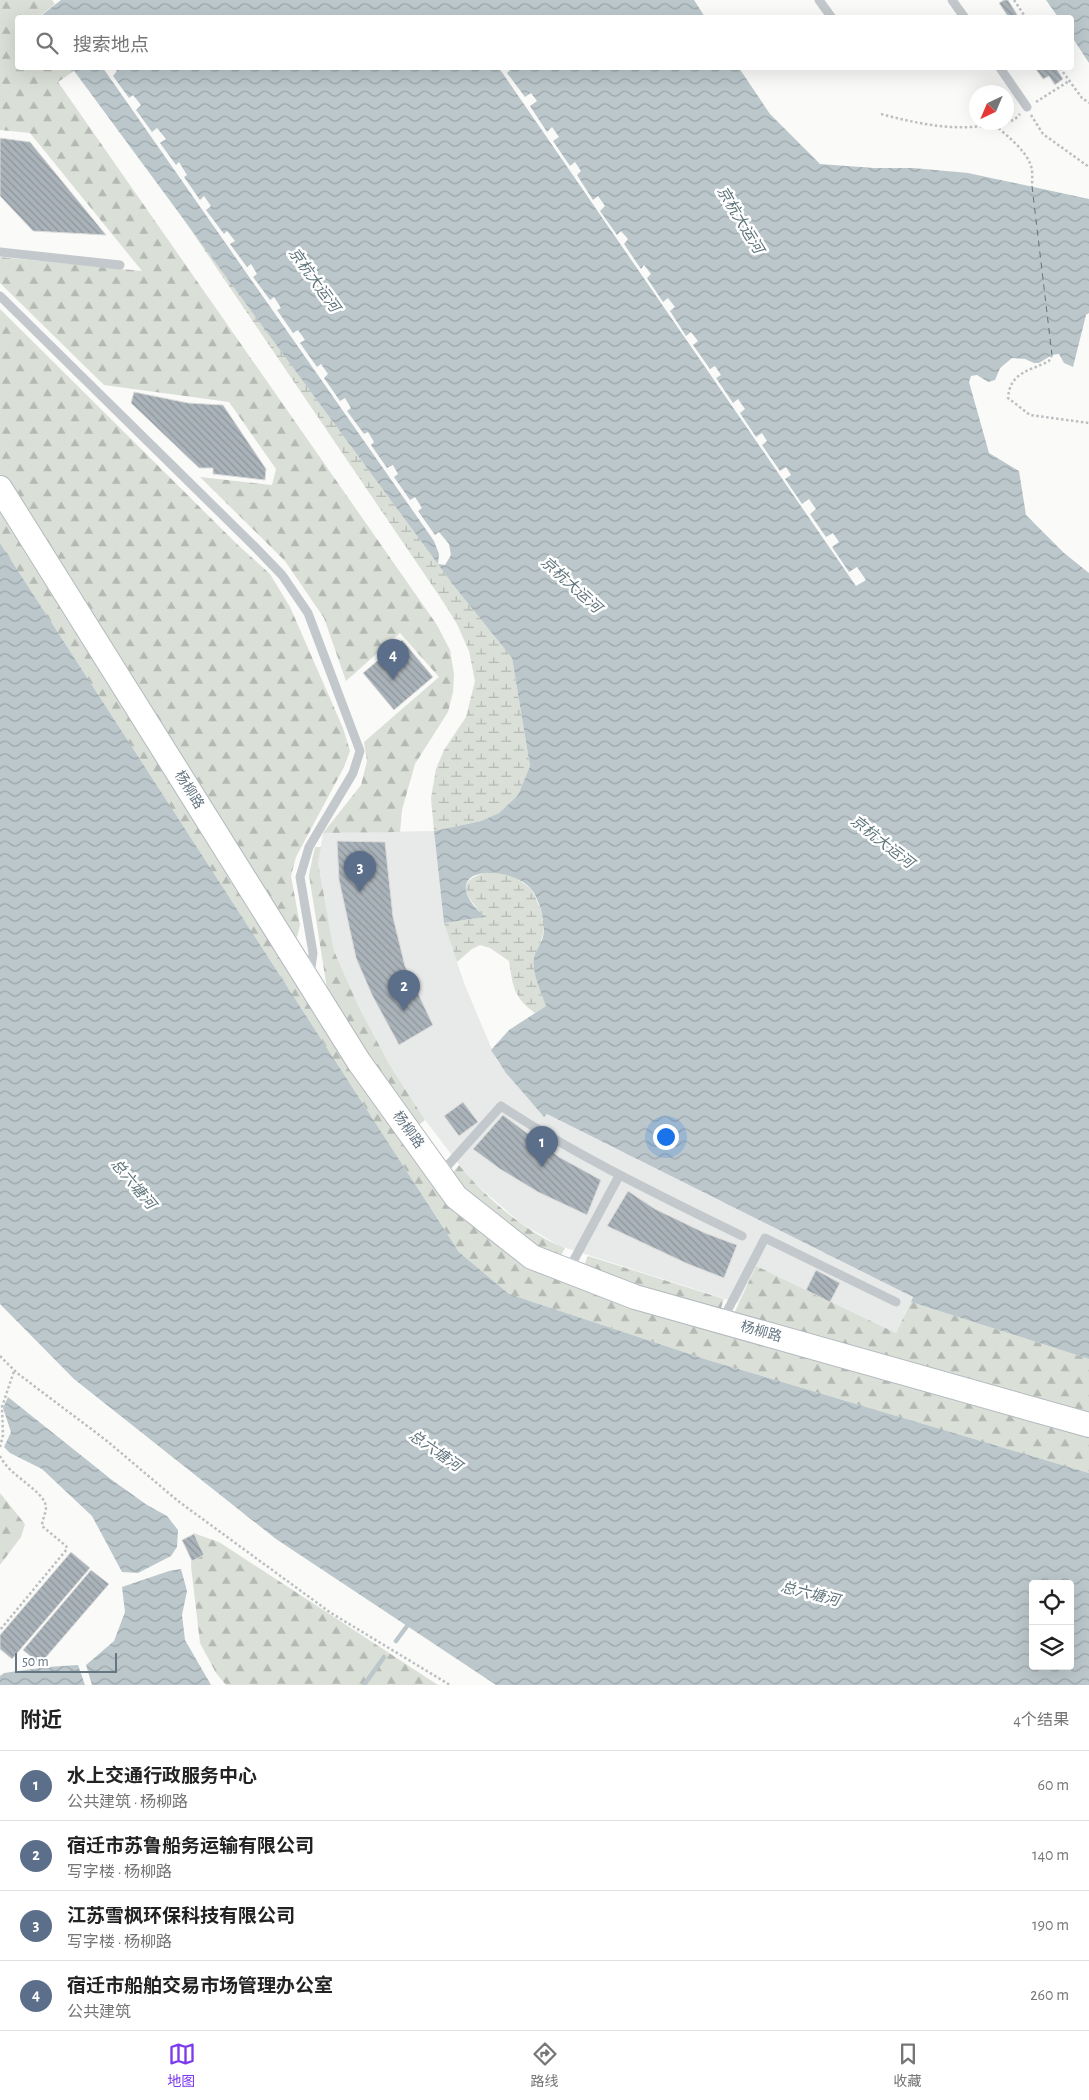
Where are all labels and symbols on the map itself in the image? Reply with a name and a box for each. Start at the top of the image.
north arrow [969,85,1014,130]
water label: 京杭大运河 [714,183,768,259]
water label: 京杭大运河 [286,245,345,317]
water label: 京杭大运河 [538,554,607,618]
pin: 4 [377,639,409,680]
street label: 杨柳路 [172,768,207,812]
water label: 京杭大运河 [848,812,919,873]
pin: 3 [344,851,376,892]
pin: 2 [388,970,420,1011]
street label: 杨柳路 [390,1108,427,1151]
your location [653,1124,679,1150]
pin: 1 [526,1126,558,1167]
water label: 总六塘河 [108,1156,161,1214]
street label: 杨柳路 [739,1319,783,1345]
water label: 总六塘河 [406,1427,467,1476]
water label: 总六塘河 [779,1578,844,1609]
scale bar [15,1650,118,1673]

